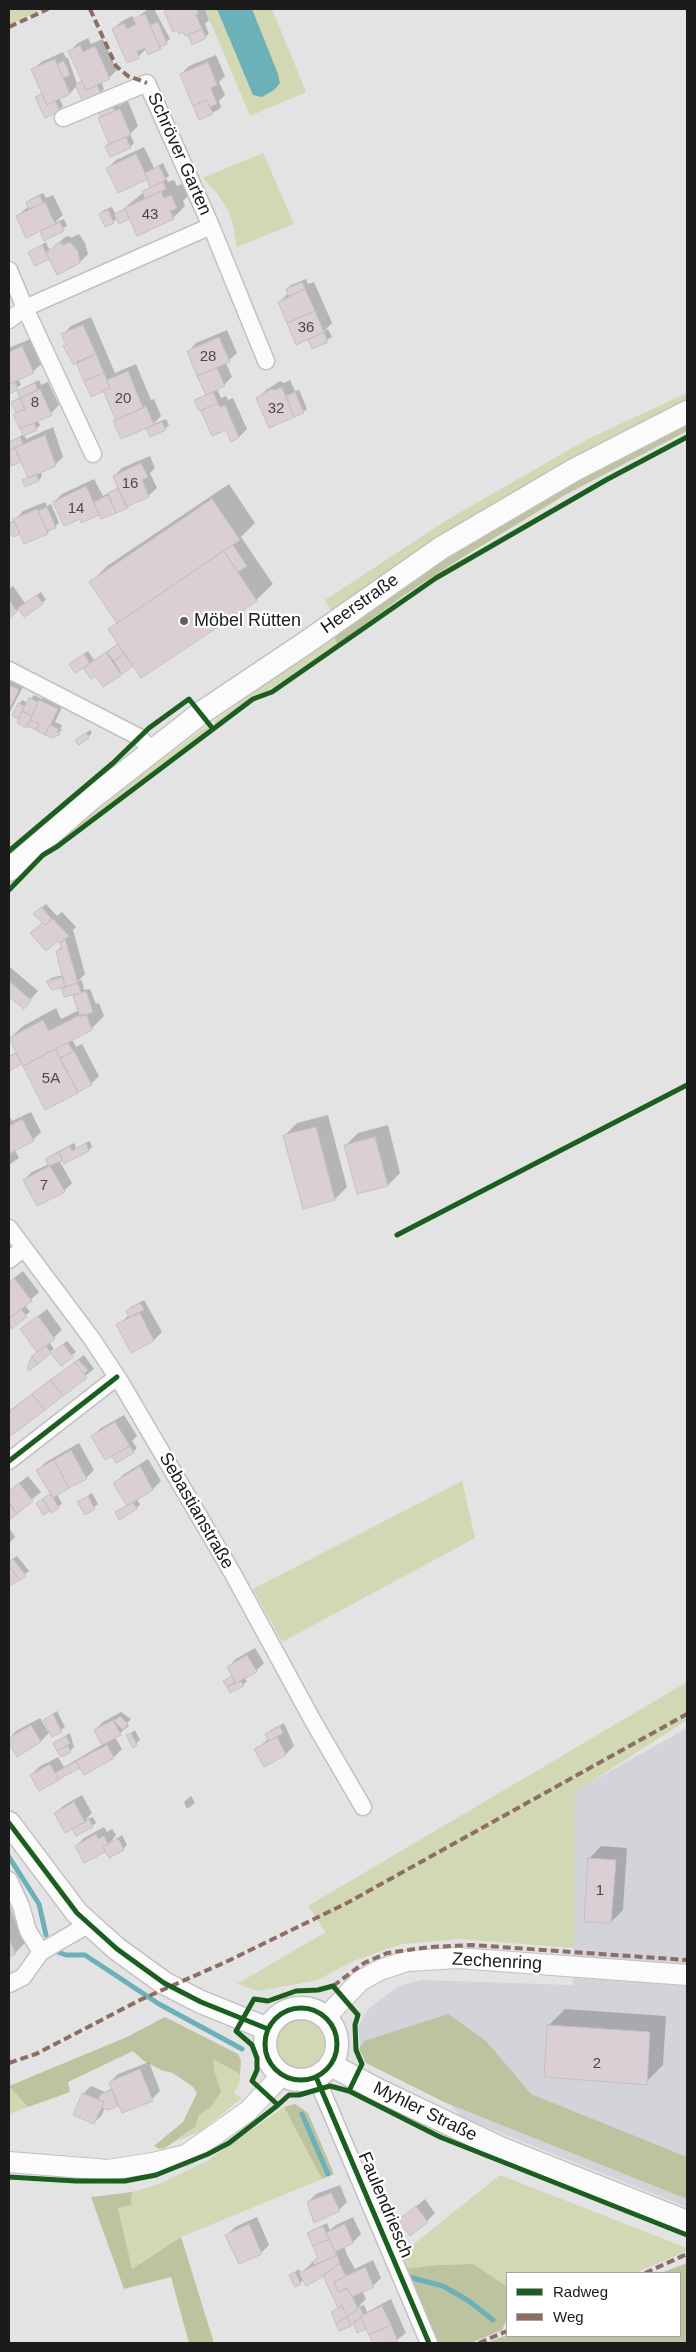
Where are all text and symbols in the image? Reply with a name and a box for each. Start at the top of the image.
street label: Schröver Garten [142,89,216,219]
house number: 43 [142,206,158,224]
house number: 36 [298,319,314,337]
house number: 28 [200,348,216,366]
house number: 20 [115,390,131,408]
house number: 8 [31,394,39,412]
house number: 32 [268,400,284,418]
house number: 16 [122,475,138,493]
house number: 14 [68,500,84,518]
street label: Heerstraße [317,569,403,639]
place label: Möbel Rütten [194,610,301,632]
marker: Möbel Rütten [178,615,190,627]
house number: 5A [42,1070,60,1088]
house number: 7 [40,1177,48,1195]
street label: Sebastianstraße [154,1449,238,1573]
house number: 1 [596,1882,604,1900]
street label: Zechenring [451,1949,543,1975]
house number: 2 [593,2055,601,2073]
street label: Myhler Straße [369,2078,481,2146]
street label: Faulendriesch [353,2149,417,2261]
legend [506,2272,681,2337]
text: Radweg [553,2283,608,2300]
text: Weg [553,2308,584,2325]

